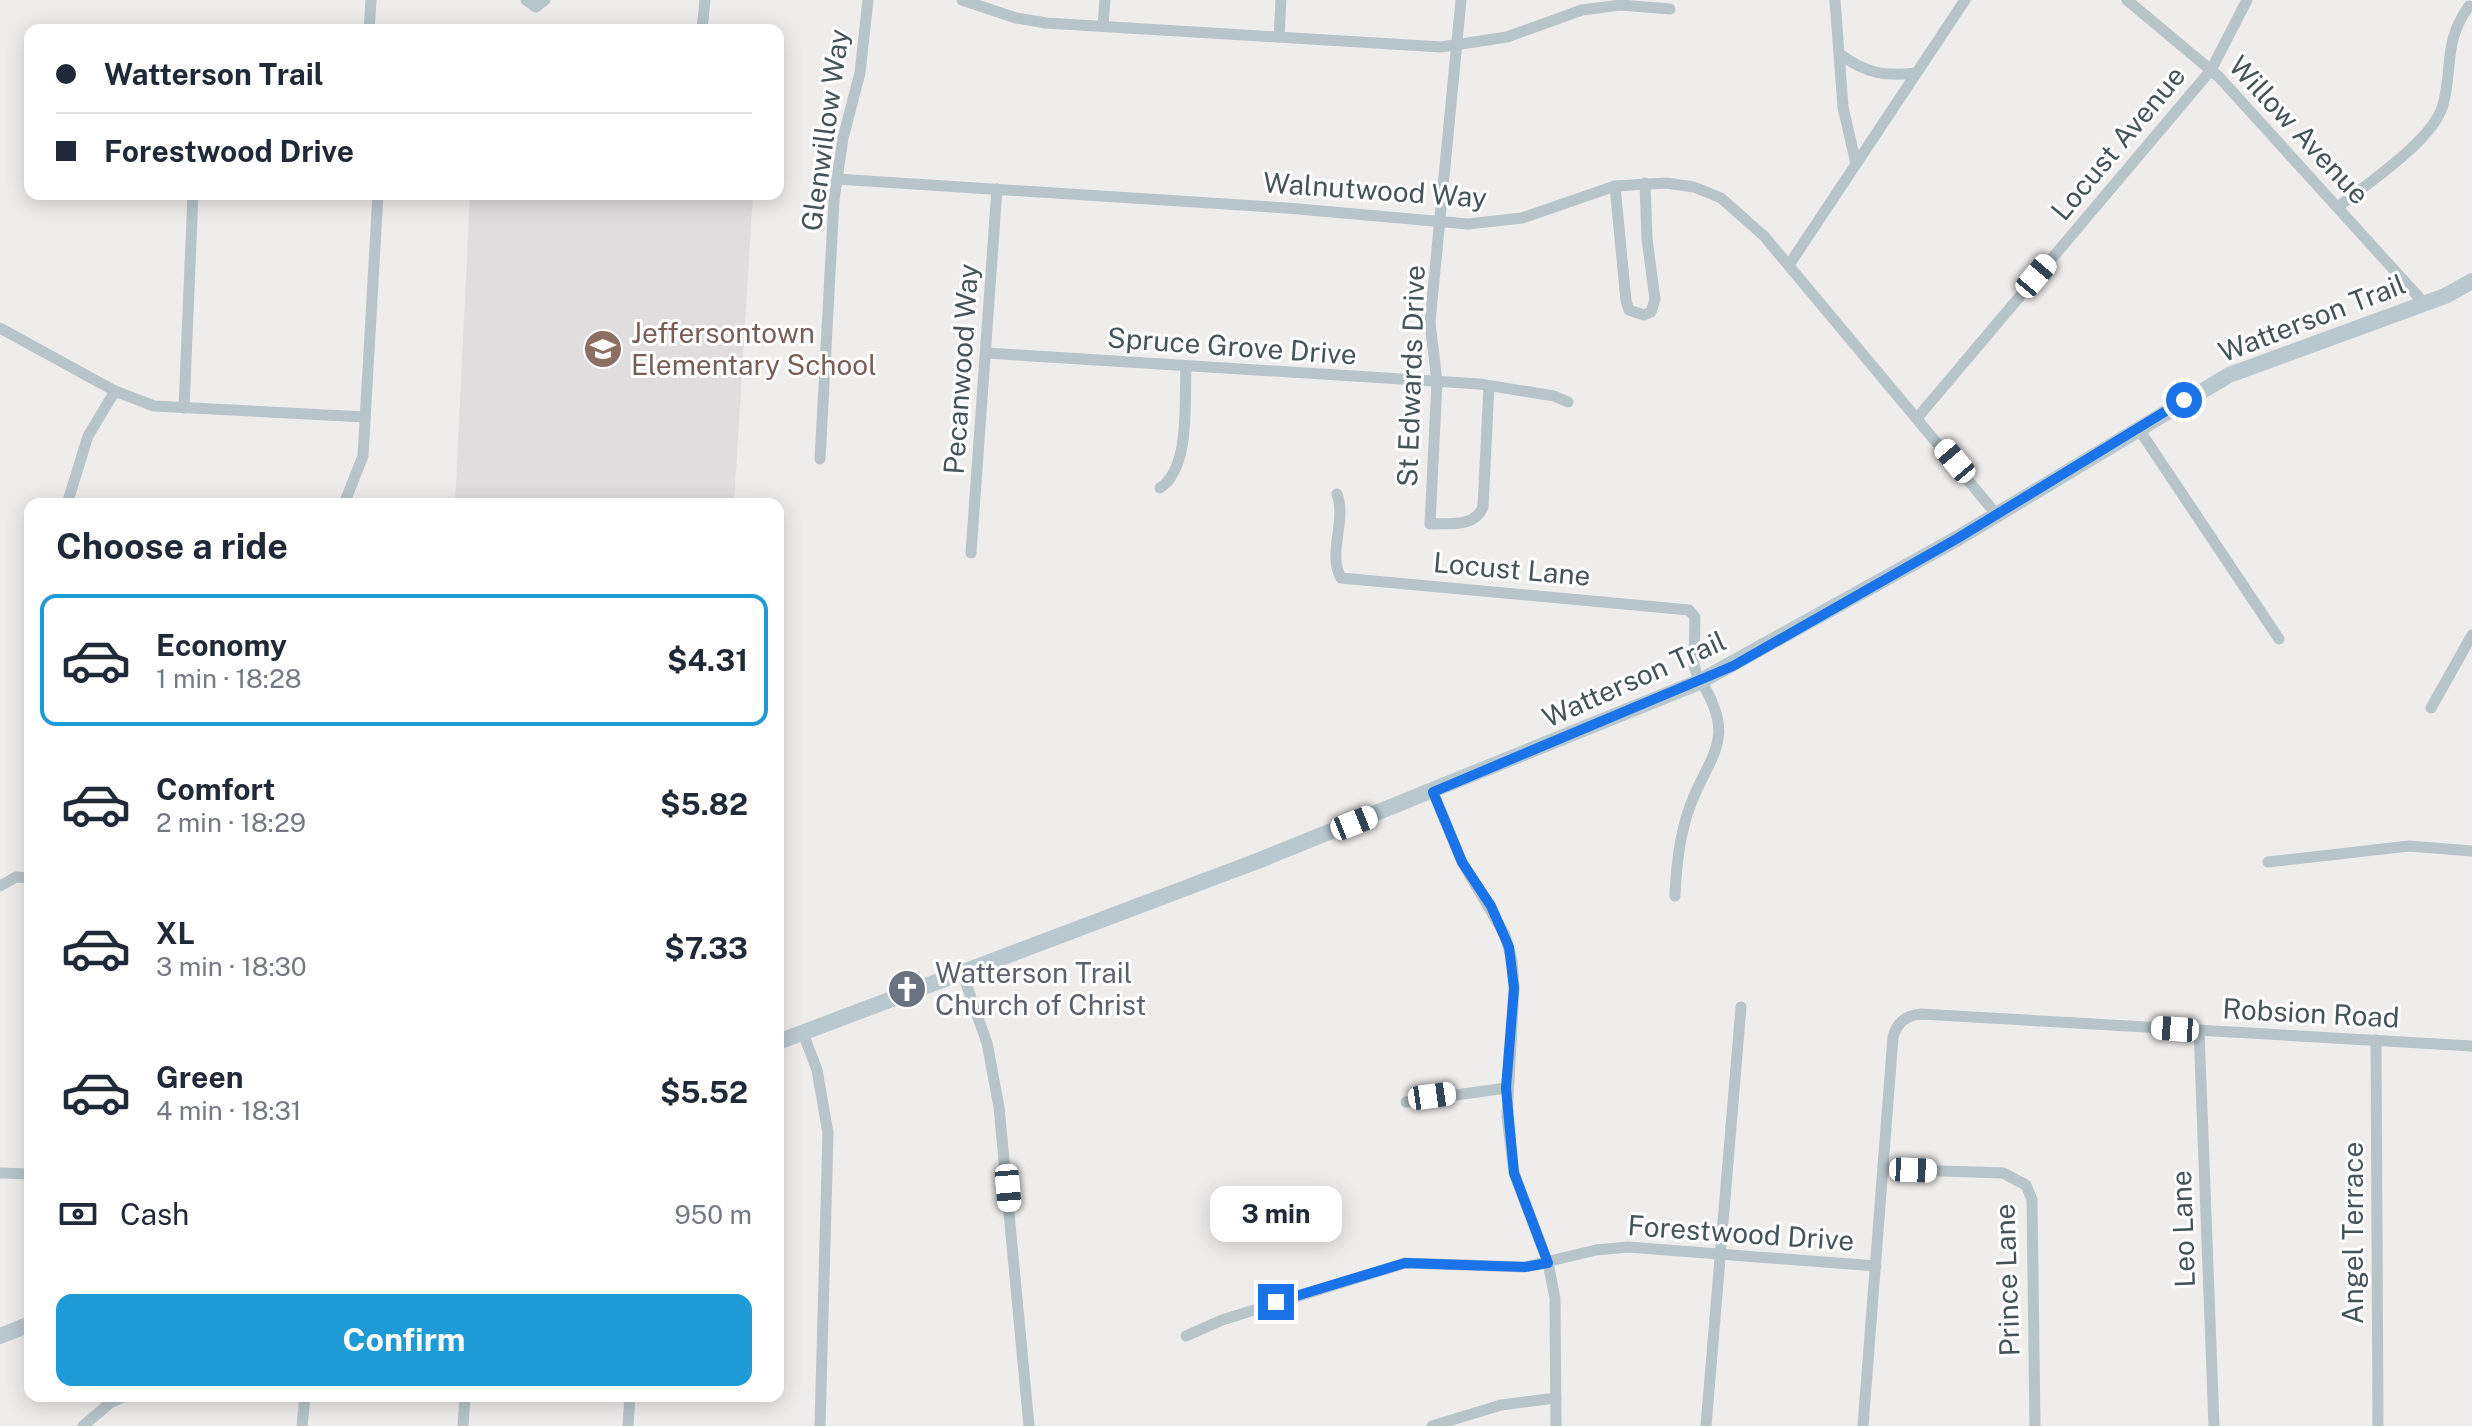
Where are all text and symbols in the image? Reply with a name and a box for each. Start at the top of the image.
street label: Glenwillow Way [794,27,855,233]
street label: Willow Avenue [2223,49,2376,210]
text: Watterson Trail [104,56,324,92]
street label: Locust Avenue [2044,59,2192,226]
text: Forestwood Drive [104,133,354,169]
street label: Walnutwood Way [1262,165,1488,214]
car [2011,250,2061,302]
street label: Pecanwood Way [937,262,984,475]
street label: St Edwards Drive [1390,264,1431,488]
street label: Watterson Trail [2214,267,2410,368]
place label: Jeffersontown Elementary School [631,316,877,381]
street label: Spruce Grove Drive [1106,320,1358,371]
school or university icon: Jeffersontown Elementary School [582,328,624,370]
route start [2166,382,2202,418]
car [1930,435,1980,487]
text: Choose a ride [56,525,288,567]
street label: Locust Lane [1432,545,1592,592]
street label: Watterson Trail [1537,623,1731,734]
icon: car [60,624,132,696]
text: Economy [156,627,287,663]
text: $4.31 [667,642,748,678]
text: 1 min · 18:28 [156,663,302,694]
icon: car [60,768,132,840]
text: Comfort [156,771,275,807]
text: $5.82 [660,786,748,822]
car [1327,803,1381,843]
text: 2 min · 18:29 [156,807,306,838]
icon: car [60,912,132,984]
text: XL [156,915,195,951]
text: $7.33 [664,930,748,966]
text: 3 min · 18:30 [156,951,307,982]
place label: Watterson Trail Church of Christ [935,956,1146,1021]
church icon: Watterson Trail Church of Christ [886,968,928,1010]
street label: Robsion Road [2222,991,2400,1034]
car [2150,1015,2200,1043]
icon: car [60,1056,132,1128]
text: Green [156,1059,243,1095]
text: $5.52 [660,1074,748,1110]
car [1407,1081,1457,1111]
text: 4 min · 18:31 [156,1095,301,1126]
street label: Angel Terrace [2336,1142,2369,1324]
car [1889,1157,1937,1183]
car [994,1163,1022,1213]
street label: Leo Lane [2164,1170,2201,1288]
callout: 3 min [1210,1186,1342,1242]
icon: cash [56,1192,100,1236]
text: Cash [120,1196,189,1232]
text: 3 min [1242,1198,1310,1229]
text: 950 m [674,1199,752,1230]
street label: Prince Lane [1987,1203,2026,1357]
street label: Forestwood Drive [1627,1208,1855,1257]
route end [1258,1284,1294,1320]
button: Confirm [56,1294,752,1386]

